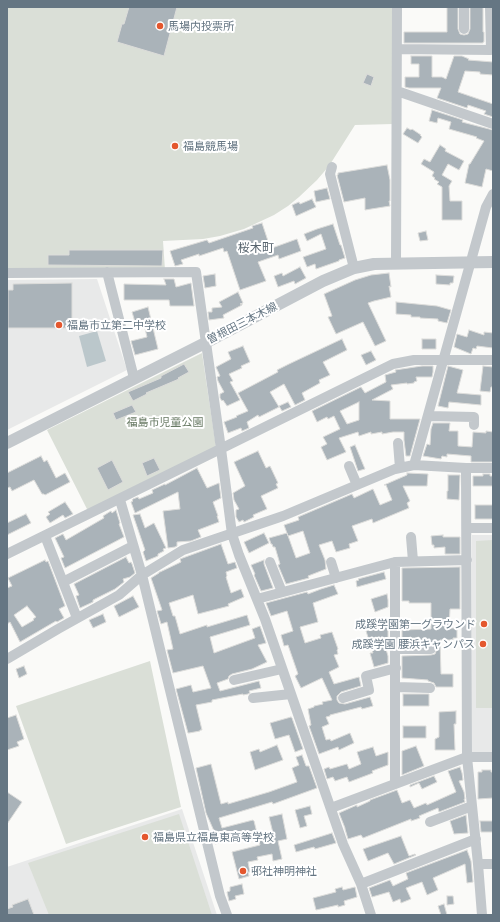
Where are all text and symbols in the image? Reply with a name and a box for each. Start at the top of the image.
place label: 馬場内投票所 [168,19,234,33]
marker: 馬場内投票所 [155,21,165,31]
place label: 福島競馬場 [183,139,238,153]
marker: 福島競馬場 [170,141,180,151]
district label: 桜木町 [238,241,274,255]
street label: 曽根田三本木線 [205,300,279,346]
place label: 福島市立第二中学校 [67,318,166,332]
marker: 福島市立第二中学校 [54,320,64,330]
park label: 福島市児童公園 [127,415,203,429]
place label: 成蹊学園第一グラウンド [355,617,476,631]
marker: 成蹊学園第一グラウンド [479,619,489,629]
place label: 成蹊学園 腰浜キャンパス [351,637,475,651]
marker: 成蹊学園 腰浜キャンパス [478,639,488,649]
place label: 福島県立福島東高等学校 [153,830,274,844]
marker: 福島県立福島東高等学校 [140,832,150,842]
place label: 邨社神明神社 [251,864,317,878]
marker: 邨社神明神社 [238,866,248,876]

